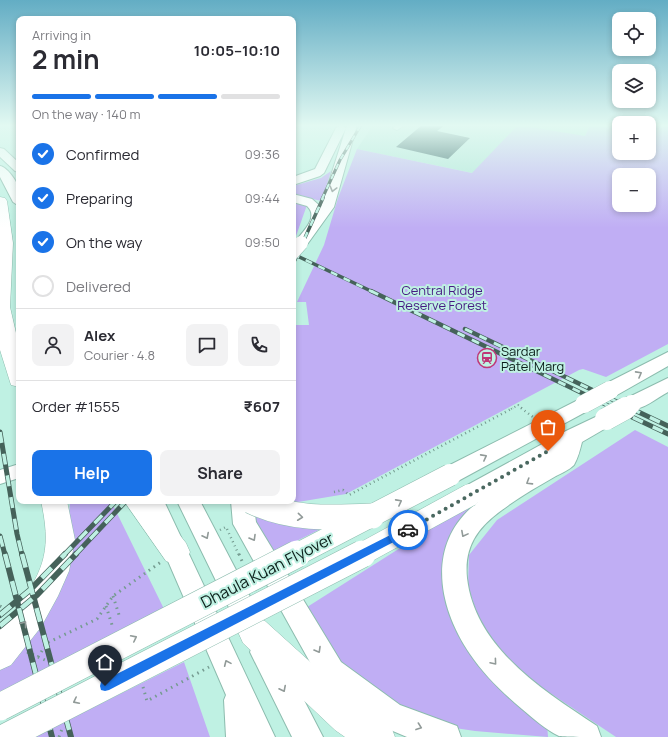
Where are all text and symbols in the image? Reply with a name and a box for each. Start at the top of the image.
map controls [612,12,656,212]
button: locate [612,12,656,56]
text: Arriving in [32,26,91,44]
text: 10:05–10:10 [194,40,280,61]
text: 2 min [32,41,100,77]
button: layers [612,64,656,108]
text: On the way · 140 m [32,105,141,123]
button: + [612,116,656,160]
icon: check [32,143,54,165]
text: Confirmed [66,144,139,165]
text: 09:36 [245,145,280,163]
button: − [612,168,656,212]
one-way arrow [329,185,338,192]
icon: check [32,187,54,209]
text: Preparing [66,188,133,209]
text: 09:44 [245,189,280,207]
icon: check [32,231,54,253]
text: On the way [66,232,142,253]
text: 09:50 [245,233,280,251]
text: Delivered [66,276,131,297]
park label: Central Ridge Reserve Forest [397,281,487,314]
button: person [32,324,74,366]
button: chat [186,324,228,366]
button: phone [238,324,280,366]
text: Alex [84,325,115,346]
place label: Sardar Patel Marg [501,342,564,375]
text: Courier · 4.8 [84,346,155,364]
station icon: Sardar Patel Marg [476,347,498,369]
one-way arrow [635,371,642,379]
text: Order #1555 [32,396,120,417]
text: ₹607 [244,396,280,417]
pin [531,410,565,451]
icon: bag [537,416,559,438]
button: Help [32,450,152,496]
button: Share [160,450,280,496]
one-way arrow [480,454,488,461]
one-way arrow [526,477,533,484]
one-way arrow [395,499,403,507]
courier [388,510,428,550]
one-way arrow [297,512,304,521]
icon: car [397,519,419,541]
street label: Dhaula Kuan Flyover [197,527,337,613]
one-way arrow [461,529,468,537]
one-way arrow [201,532,209,539]
one-way arrow [248,534,255,541]
one-way arrow [20,621,27,628]
one-way arrow [130,635,138,643]
pin [88,645,122,686]
one-way arrow [314,646,321,653]
icon: home [94,651,116,673]
one-way arrow [489,657,496,665]
one-way arrow [224,660,232,668]
one-way arrow [279,685,286,692]
one-way arrow [73,696,80,704]
one-way arrow [415,722,422,731]

